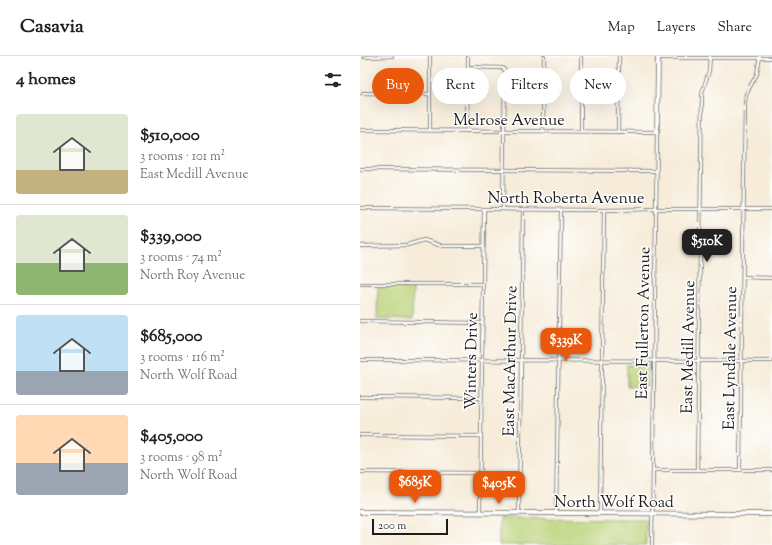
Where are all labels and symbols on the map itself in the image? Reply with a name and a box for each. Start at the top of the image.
street label: Melrose Avenue [453,110,565,133]
street label: North Roberta Avenue [487,188,645,211]
pin: $510K [679,229,735,263]
street label: East Fullerton Avenue [632,246,657,400]
street label: East Medill Avenue [677,280,702,414]
street label: East MacArthur Drive [499,285,524,437]
street label: East Lyndale Avenue [719,286,744,430]
street label: Winters Drive [460,312,485,410]
pin: $339K [538,328,594,362]
pin: $685K [387,470,443,504]
pin: $405K [471,471,527,505]
street label: North Wolf Road [554,492,674,515]
scale bar [372,517,448,536]

